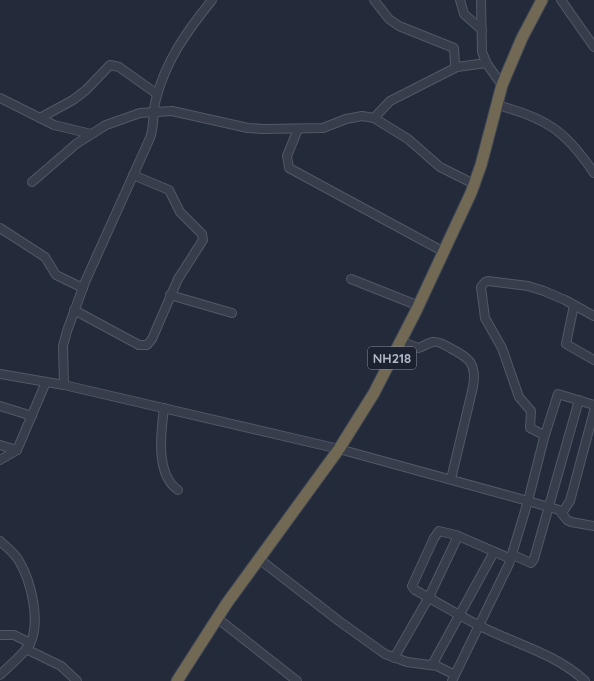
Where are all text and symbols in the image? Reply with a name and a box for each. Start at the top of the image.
road number: NH218 [368,347,416,369]

